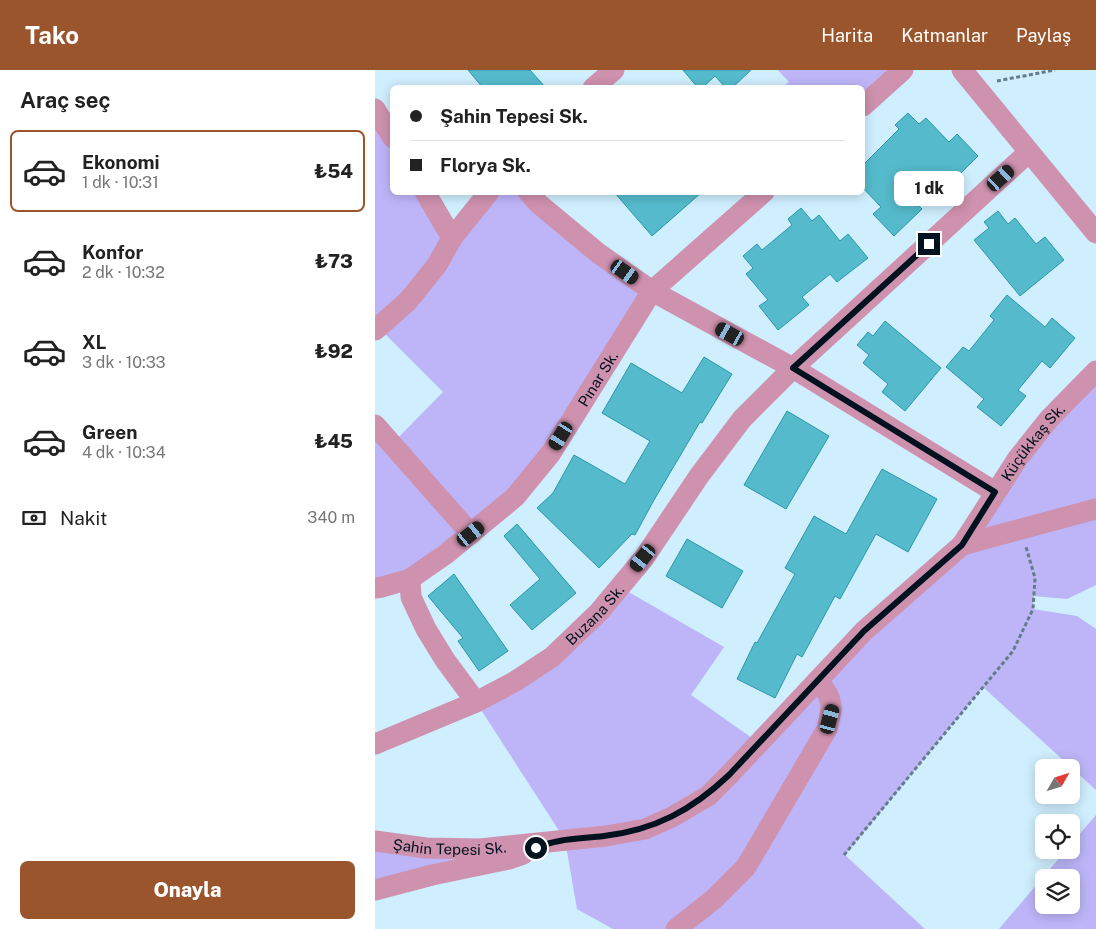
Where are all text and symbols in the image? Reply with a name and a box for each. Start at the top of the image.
text: Tako [25,21,79,49]
text: Harita [821,25,873,46]
text: Katmanlar [901,25,988,46]
text: Paylaş [1016,25,1071,46]
text: Araç seç [20,87,111,113]
text: Şahin Tepesi Sk. [440,105,588,127]
icon: car [22,149,67,194]
text: Ekonomi [82,151,160,173]
text: Florya Sk. [440,154,531,176]
text: ₺54 [314,160,353,182]
car [984,162,1017,194]
callout: 1 dk [894,171,964,206]
text: 1 dk · 10:31 [82,173,159,192]
text: 1 dk [914,179,944,198]
route end [918,233,940,255]
icon: car [22,239,67,284]
text: Konfor [82,241,143,263]
text: ₺73 [315,250,353,272]
car [608,257,641,287]
text: 2 dk · 10:32 [82,263,165,282]
car [713,320,746,348]
icon: car [22,329,67,374]
text: XL [82,331,107,353]
text: ₺92 [315,340,353,362]
street label: Pınar Sk. [574,348,621,409]
text: 3 dk · 10:33 [82,353,166,372]
street label: Küçükkaş Sk. [997,400,1068,484]
icon: car [22,419,67,464]
car [546,419,575,453]
text: Green [82,421,137,443]
text: ₺45 [314,430,353,452]
text: 4 dk · 10:34 [82,443,166,462]
icon: cash [20,504,48,532]
text: Nakit [60,507,107,529]
text: 340 m [307,508,355,527]
car [454,519,487,549]
car [627,542,658,574]
street label: Buzana Sk. [562,581,627,648]
car [818,703,841,735]
north arrow [1035,759,1080,804]
map controls [1035,759,1080,914]
button: locate [1035,814,1080,859]
street label: Şahin Tepesi Sk. [392,835,507,858]
route start [525,837,547,859]
button: Onayla [20,861,355,919]
button: layers [1035,869,1080,914]

